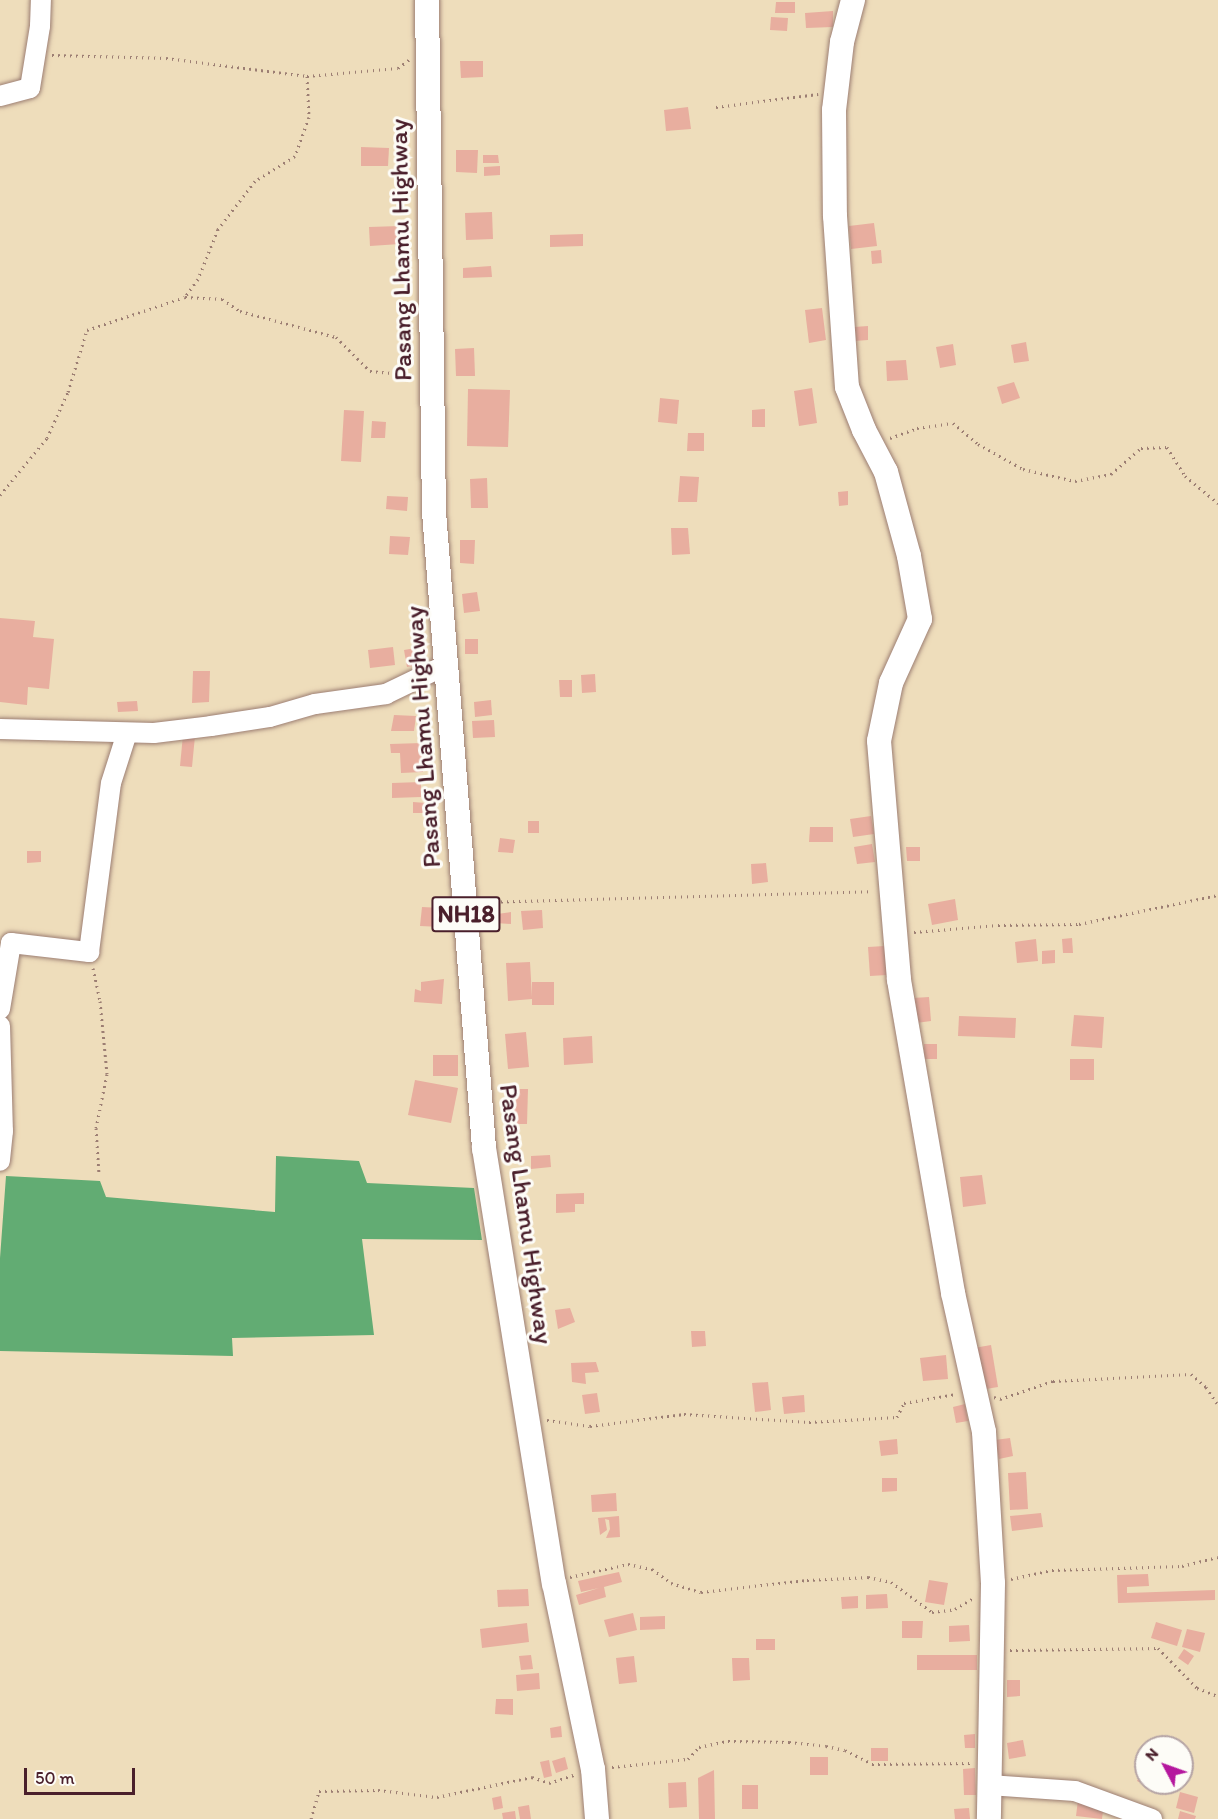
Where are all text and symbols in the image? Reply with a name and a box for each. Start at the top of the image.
street label: Pasang Lhamu Highway [383,119,419,381]
street label: Pasang Lhamu Highway [398,606,448,868]
road number: NH18 [430,893,502,935]
street label: Pasang Lhamu Highway [492,1083,560,1345]
north arrow [1134,1735,1194,1795]
text: N [1141,1744,1162,1764]
scale bar [27,1756,138,1794]
text: 50 m [35,1767,75,1789]

